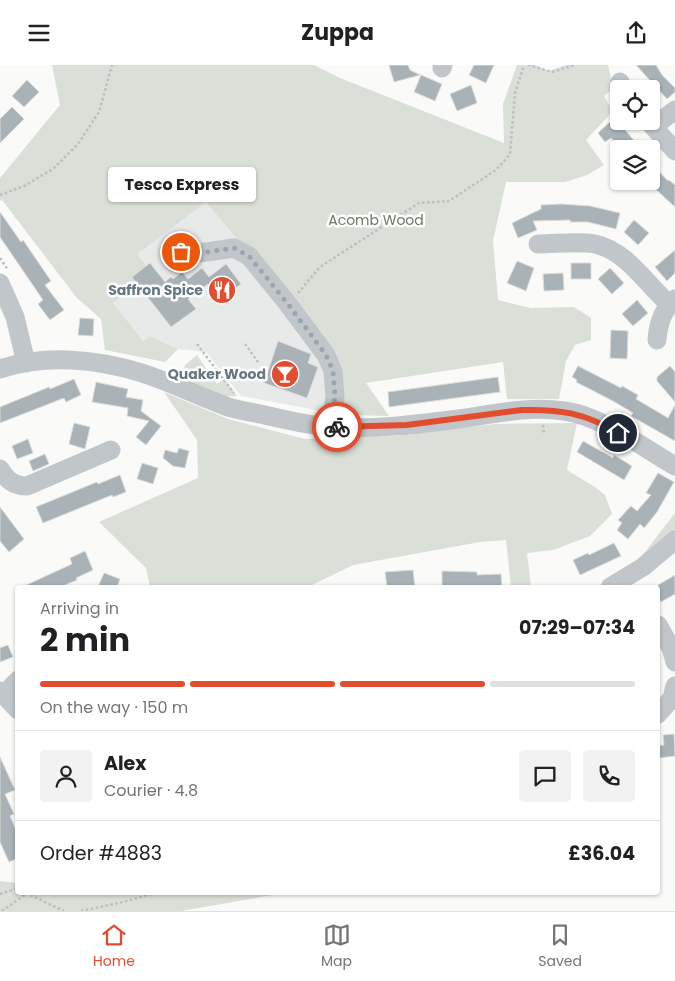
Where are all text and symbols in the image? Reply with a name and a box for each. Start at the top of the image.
text: Zuppa [301,17,374,48]
icon: menu [25,19,53,47]
icon: share [622,19,650,47]
map controls [610,80,660,190]
button: locate [610,80,660,130]
button: layers [610,140,660,190]
callout: Tesco Express [107,167,255,202]
text: Tesco Express [125,173,240,196]
park label: Acomb Wood [328,210,424,230]
pin [160,231,202,273]
icon: bag [167,238,195,266]
restaurant icon: Saffron Spice [207,275,237,305]
place label: Saffron Spice [108,280,203,300]
bar icon: Quaker Wood [270,359,300,389]
place label: Quaker Wood [168,364,266,384]
courier [312,402,362,452]
pin [597,412,639,454]
icon: bike [323,413,351,441]
icon: home [604,419,632,447]
text: Arriving in [40,597,119,620]
text: 07:29–07:34 [519,614,635,641]
text: 2 min [40,617,130,662]
text: On the way · 150 m [40,696,188,719]
button: person [40,750,92,802]
text: Alex [104,750,146,777]
button: chat [519,750,571,802]
button: phone [583,750,635,802]
text: Courier · 4.8 [104,779,198,802]
text: Order #4883 [40,840,162,867]
text: £36.04 [568,840,635,867]
tab: Home [93,921,135,972]
tab: Map [321,921,352,972]
tab: Saved [538,921,582,972]

